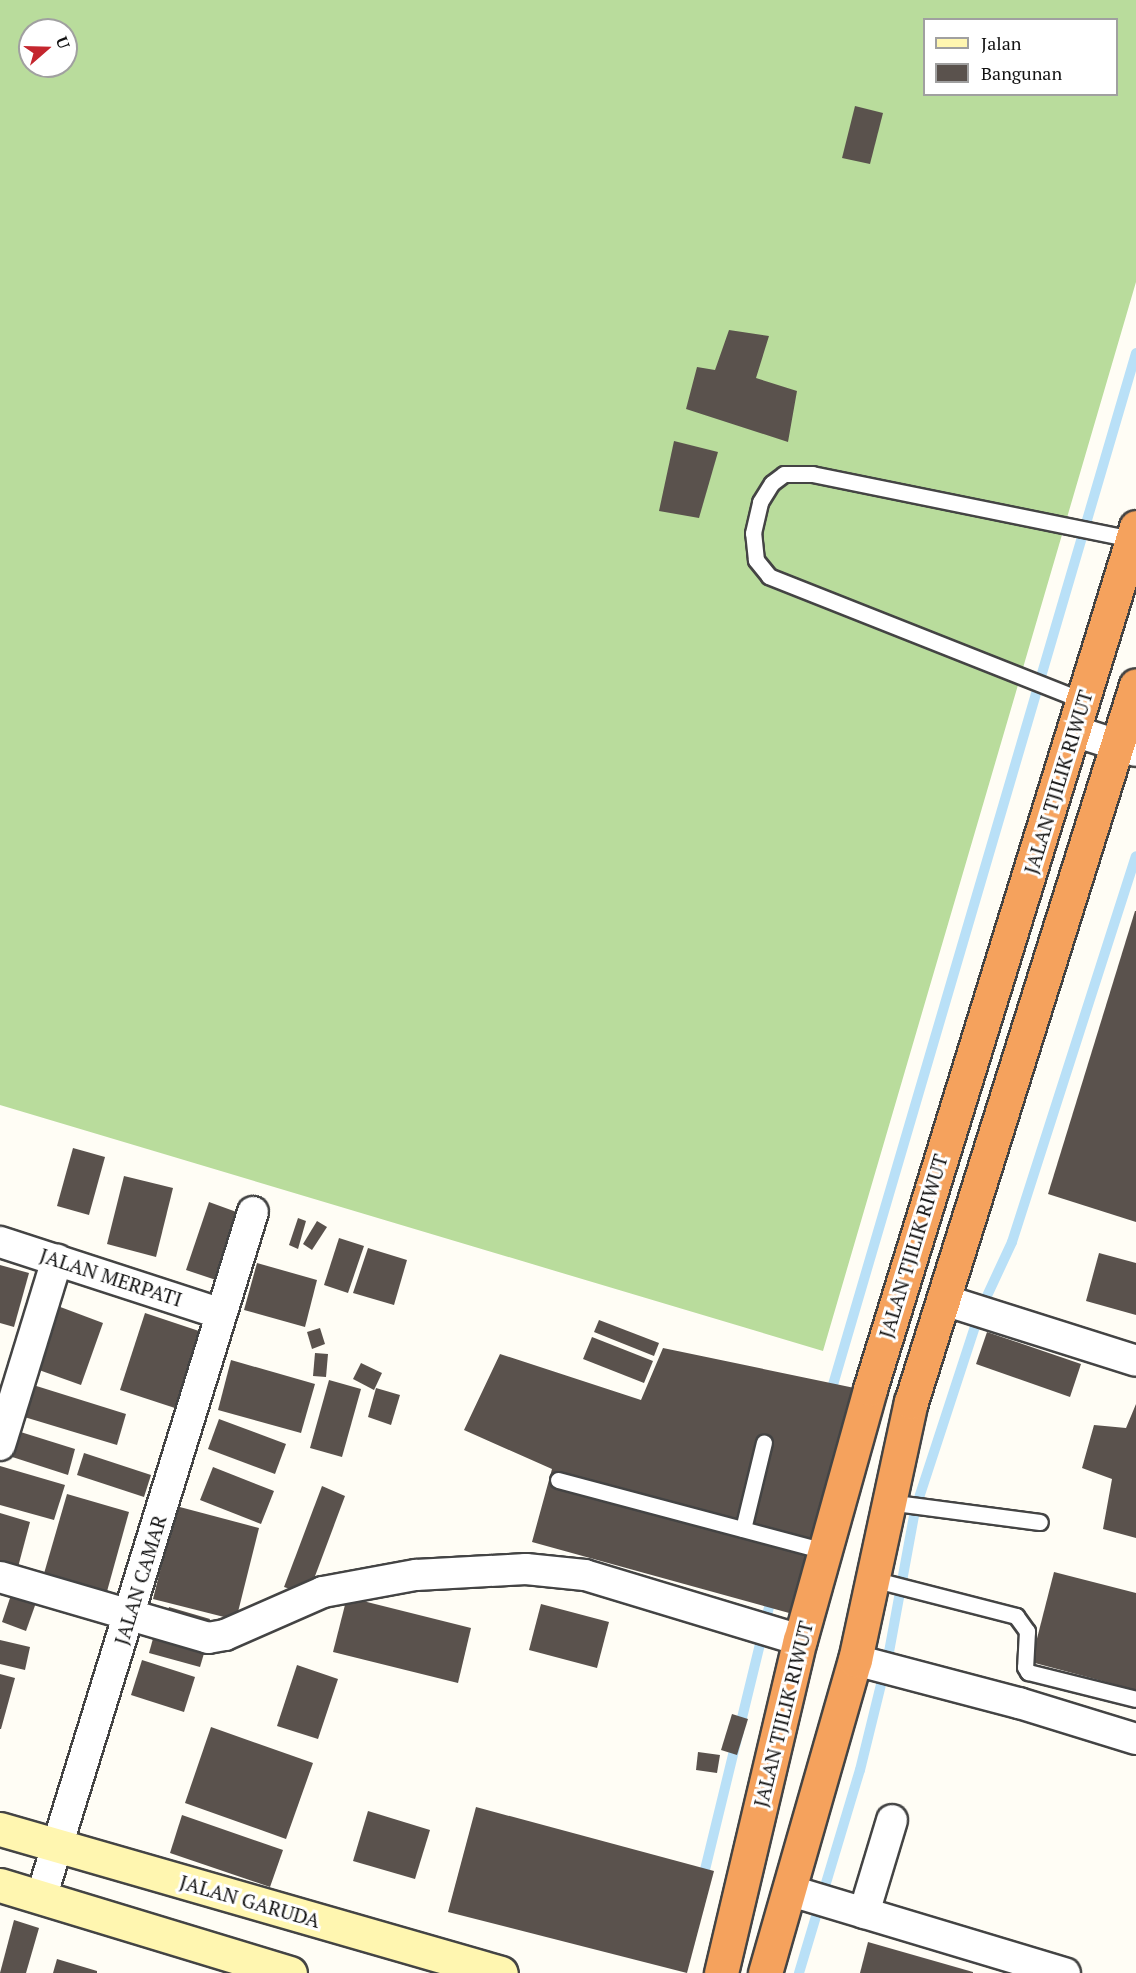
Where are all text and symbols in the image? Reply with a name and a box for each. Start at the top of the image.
north arrow [18,18,78,78]
legend [923,18,1118,96]
text: Jalan [981,31,1021,55]
text: U [51,33,75,52]
text: Bangunan [981,61,1062,85]
street label: JALAN TJILIK RIWUT [1019,687,1097,877]
street label: JALAN TJILIK RIWUT [874,1151,952,1341]
street label: JALAN MERPATI [37,1243,185,1311]
street label: JALAN CAMAR [109,1512,171,1648]
street label: JALAN TJILIK RIWUT [748,1618,818,1810]
street label: JALAN GARUDA [177,1869,323,1933]

